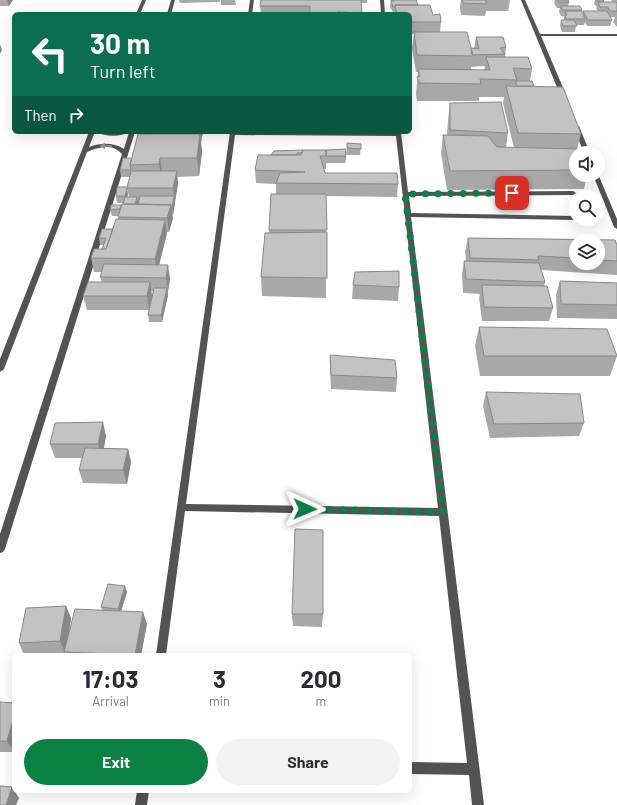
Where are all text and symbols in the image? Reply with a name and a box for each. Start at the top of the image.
text: 30 m [90,26,150,60]
icon: left [24,28,76,80]
text: Turn left [90,60,156,82]
icon: right [65,104,87,126]
text: Then [24,106,57,124]
one-way arrow [99,143,112,149]
map controls [569,146,605,270]
button: sound [569,146,605,182]
pin [495,176,529,210]
icon: arrive [501,182,523,204]
button: search [569,190,605,226]
button: layers [569,234,605,270]
position arrow [284,488,326,530]
text: 17:03 [83,664,138,693]
text: 3 [213,664,226,693]
text: 200 [301,664,341,693]
text: Arrival [92,693,129,709]
text: min [209,693,230,709]
text: m [316,693,326,709]
button: Exit [24,739,208,785]
button: Share [216,739,400,785]

